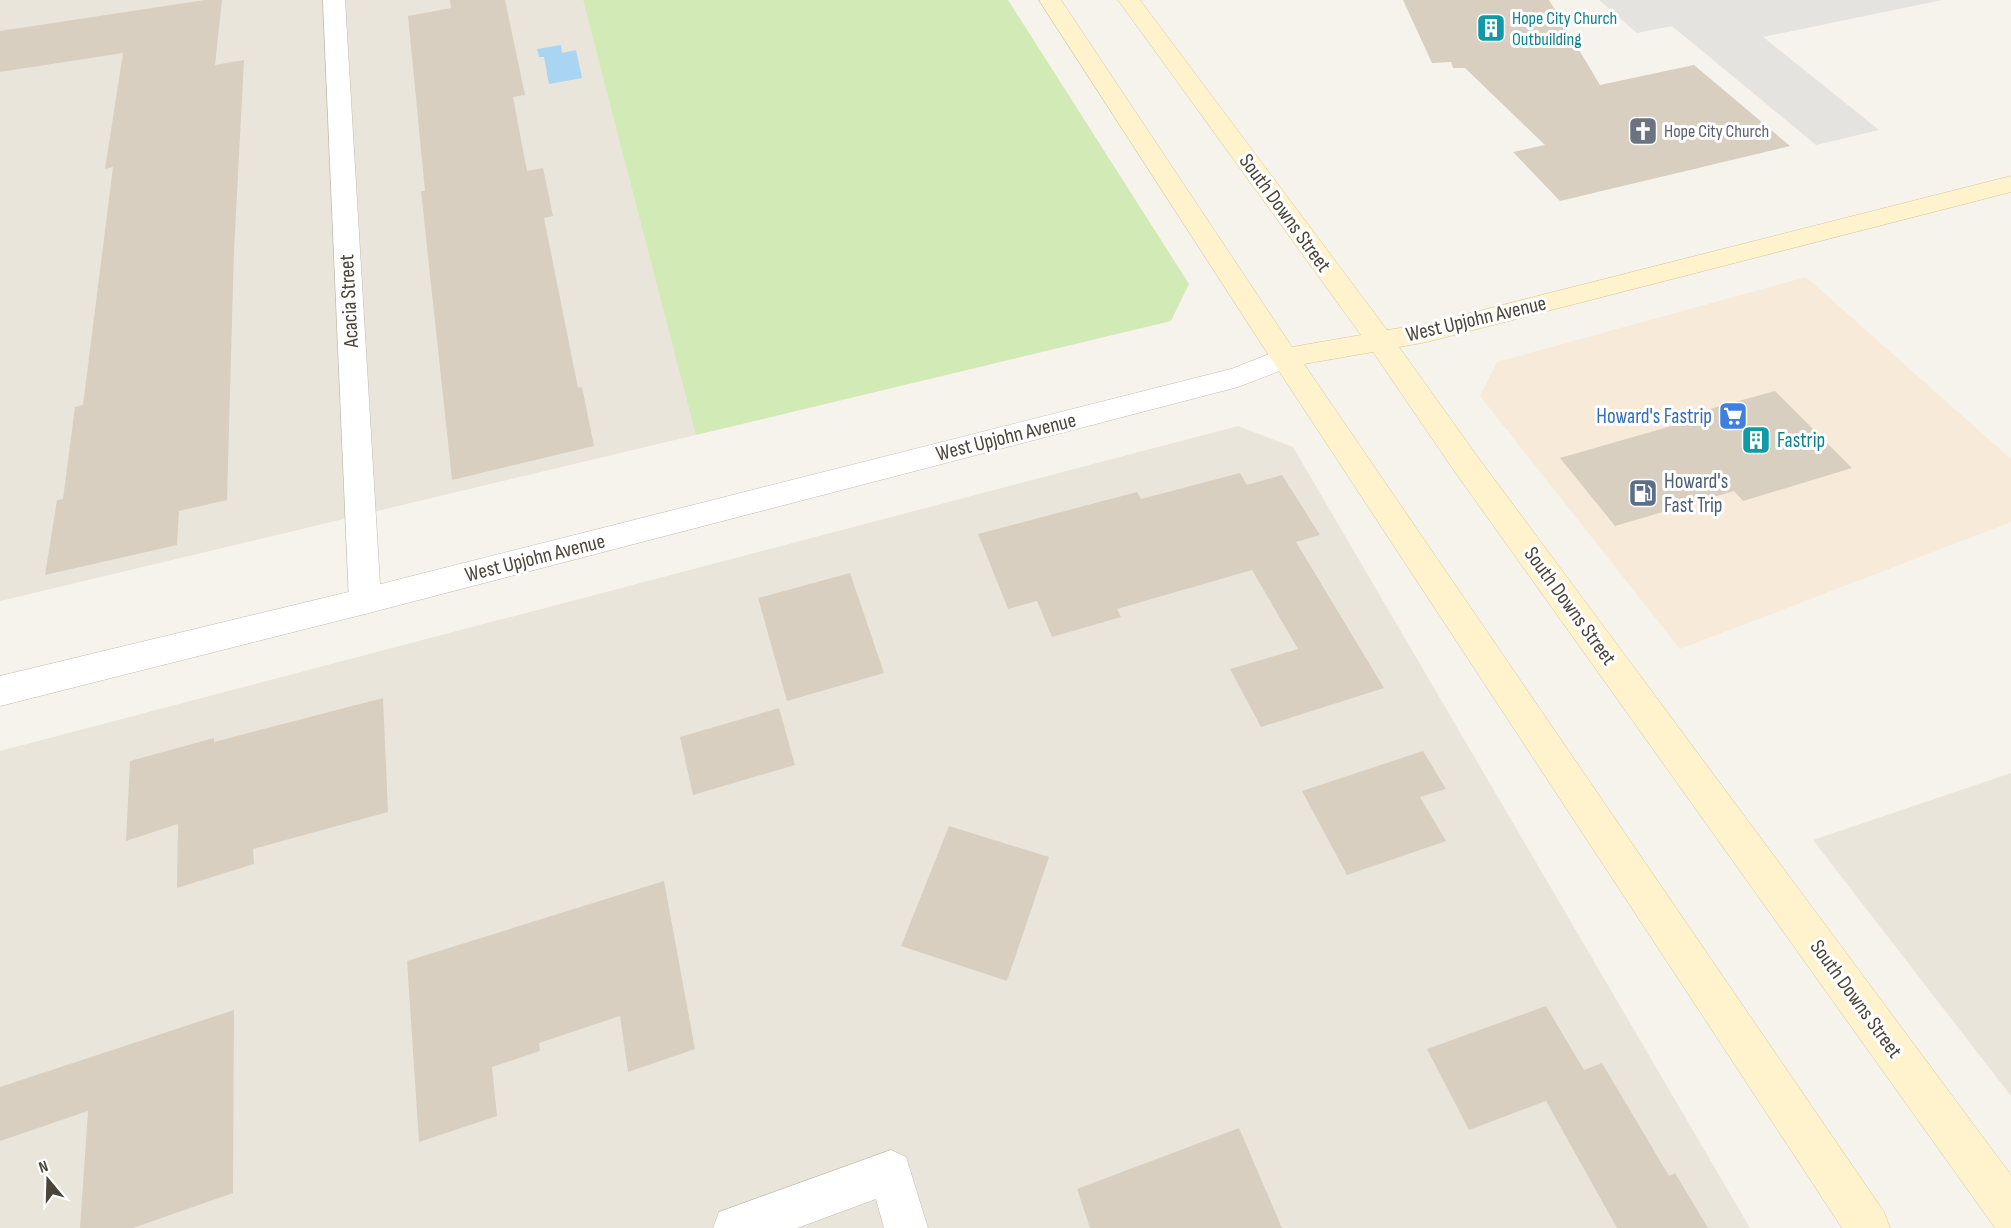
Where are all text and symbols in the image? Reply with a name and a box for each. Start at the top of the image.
place label: Hope City Church Outbuilding [1512,8,1617,50]
building icon: Hope City Church Outbuilding [1475,12,1507,44]
church icon: Hope City Church [1627,115,1659,147]
place label: Hope City Church [1664,121,1769,142]
street label: South Downs Street [1234,149,1336,277]
street label: Acacia Street [334,254,364,349]
street label: West Upjohn Avenue [1403,291,1549,347]
supermarket icon: Howard's Fastrip [1717,400,1749,432]
place label: Howard's Fastrip [1596,404,1712,429]
street label: West Upjohn Avenue [933,408,1079,466]
building icon: Fastrip [1740,424,1772,456]
place label: Fastrip [1777,428,1825,453]
place label: Howard's Fast Trip [1664,469,1728,518]
fuel station icon: Howard's Fast Trip [1627,477,1659,509]
street label: West Upjohn Avenue [462,529,608,587]
street label: South Downs Street [1519,542,1621,670]
street label: South Downs Street [1805,935,1907,1063]
north arrow [18,1150,78,1210]
text: N [36,1157,51,1178]

